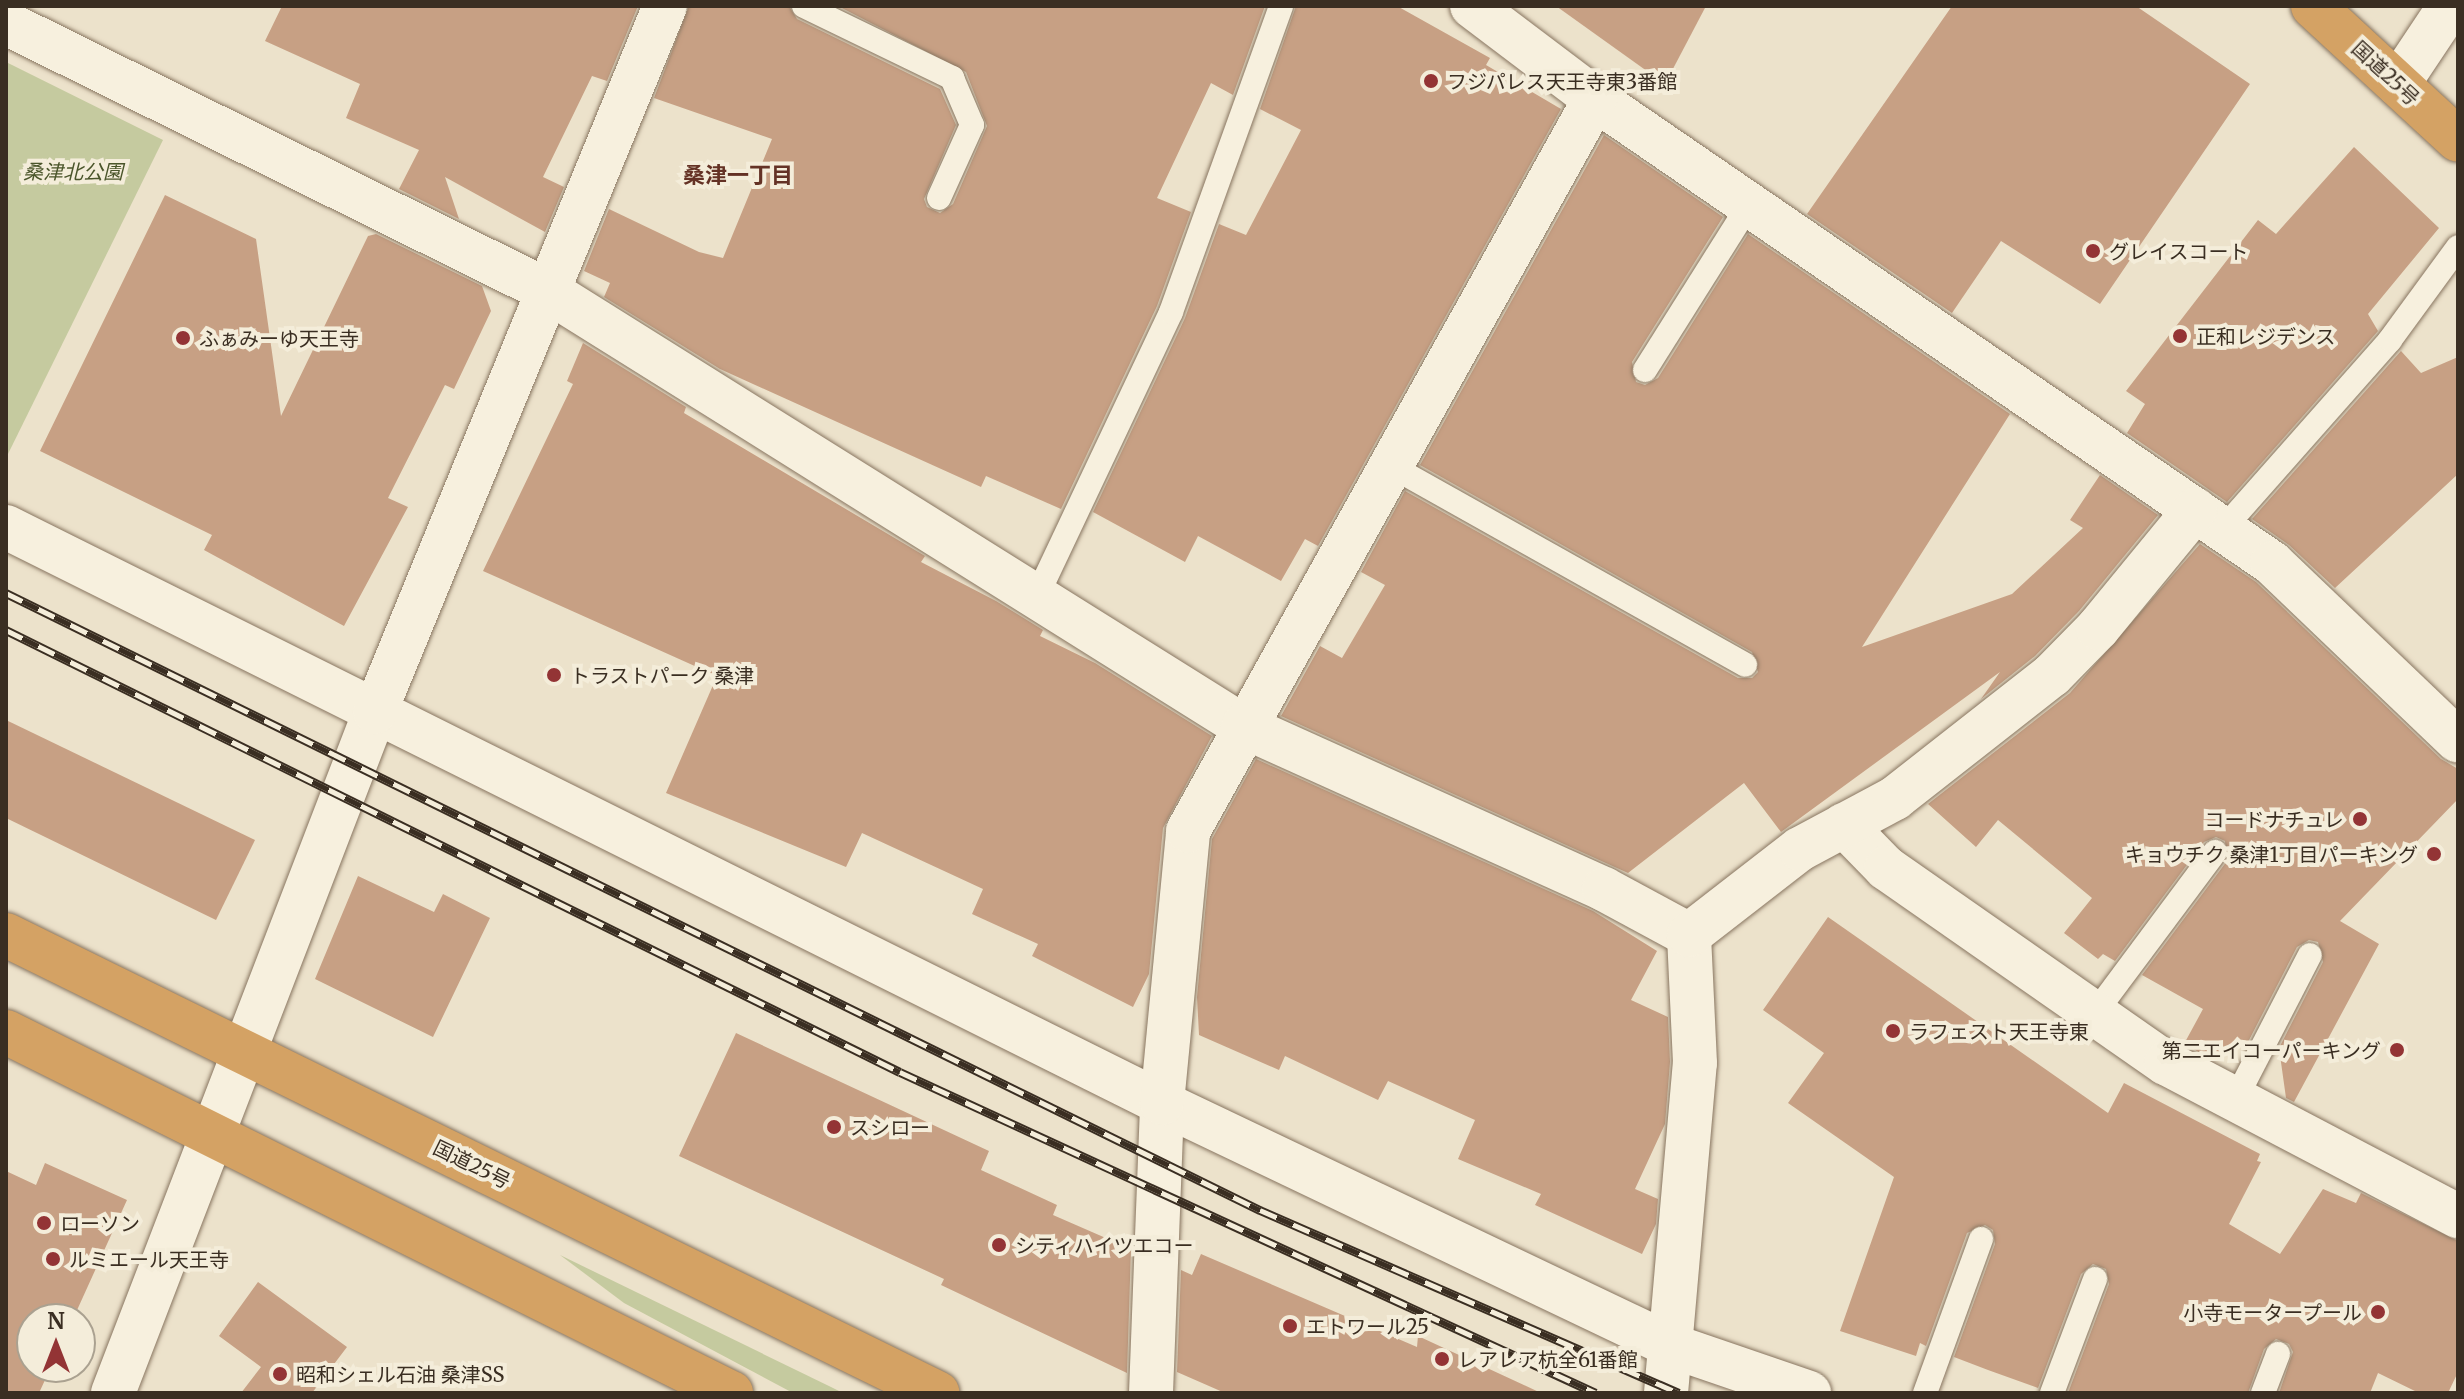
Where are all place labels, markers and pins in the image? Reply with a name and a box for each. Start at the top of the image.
place label: フジパレス天王寺東3番館 [1447,69,1678,93]
marker: フジパレス天王寺東3番館 [1422,72,1440,90]
place label: グレイスコート [2109,239,2249,263]
marker: グレイスコート [2084,242,2102,260]
place label: 正和レジデンス [2196,324,2336,348]
place label: ふぁみーゆ天王寺 [199,326,359,350]
marker: 正和レジデンス [2171,327,2189,345]
marker: ふぁみーゆ天王寺 [174,329,192,347]
place label: トラストパーク 桑津 [570,663,755,687]
marker: トラストパーク 桑津 [545,666,563,684]
place label: コードナチュレ [2204,807,2344,831]
marker: コードナチュレ [2351,810,2369,828]
place label: キョウチク 桑津1丁目パーキング [2124,842,2418,866]
marker: キョウチク 桑津1丁目パーキング [2425,845,2443,863]
place label: ラフェスト天王寺東 [1909,1019,2089,1043]
marker: ラフェスト天王寺東 [1884,1022,1902,1040]
place label: 第二エイコーパーキング [2161,1038,2381,1062]
marker: 第二エイコーパーキング [2388,1041,2406,1059]
place label: スシロー [850,1115,930,1139]
marker: スシロー [825,1118,843,1136]
place label: ローソン [60,1211,140,1235]
marker: ローソン [35,1214,53,1232]
place label: シティハイツエコー [1015,1233,1195,1257]
marker: シティハイツエコー [990,1236,1008,1254]
place label: ルミエール天王寺 [69,1247,229,1271]
marker: ルミエール天王寺 [44,1250,62,1268]
place label: 小寺モータープール [2182,1300,2362,1324]
marker: 小寺モータープール [2369,1303,2387,1321]
place label: エトワール25 [1306,1314,1429,1338]
marker: エトワール25 [1281,1317,1299,1335]
place label: レアレア杭全61番館 [1458,1347,1638,1371]
marker: レアレア杭全61番館 [1433,1350,1451,1368]
place label: 昭和シェル石油 桑津SS [296,1362,504,1386]
marker: 昭和シェル石油 桑津SS [271,1365,289,1383]

